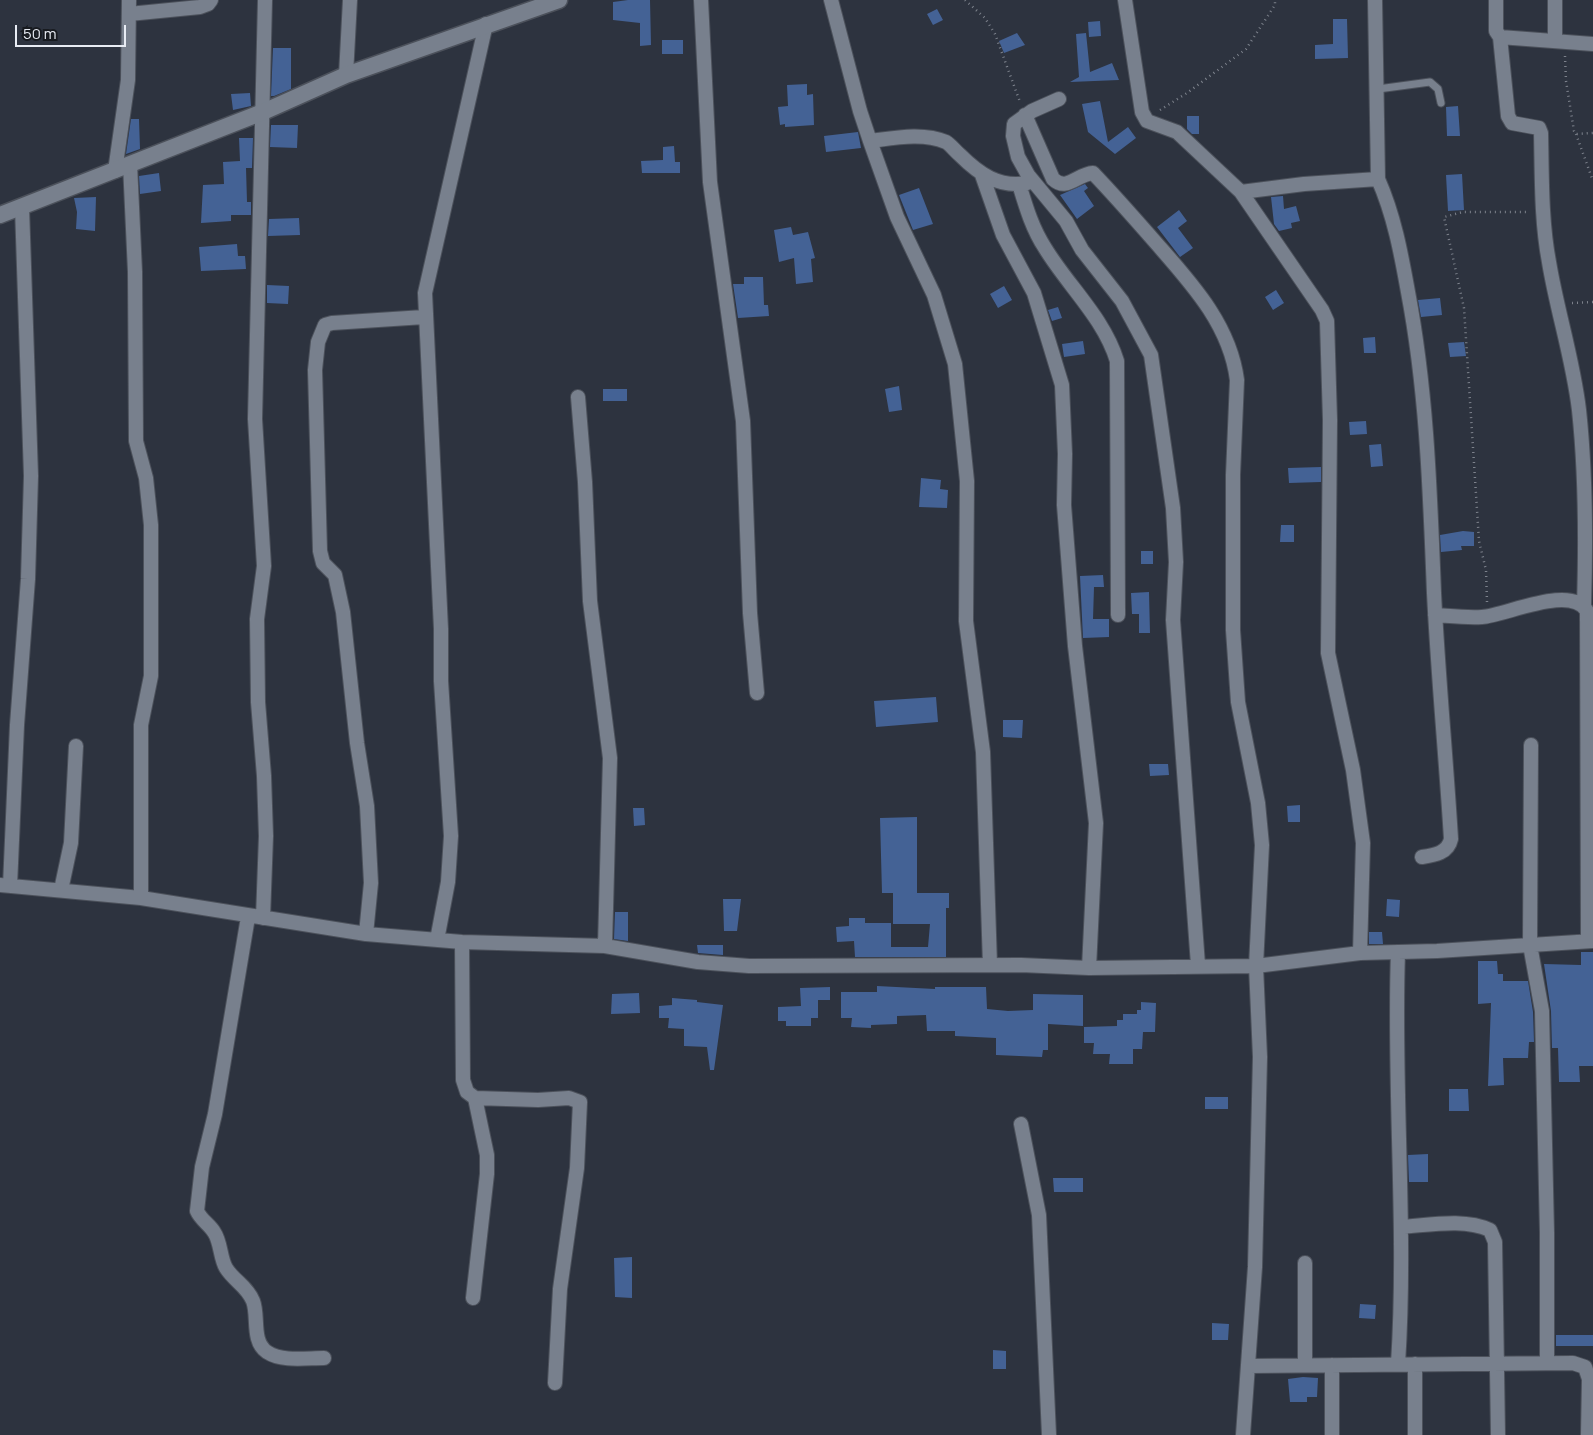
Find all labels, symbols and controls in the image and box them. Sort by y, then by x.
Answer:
scale bar [18,15,129,47]
text: 50 m [23,23,57,44]

